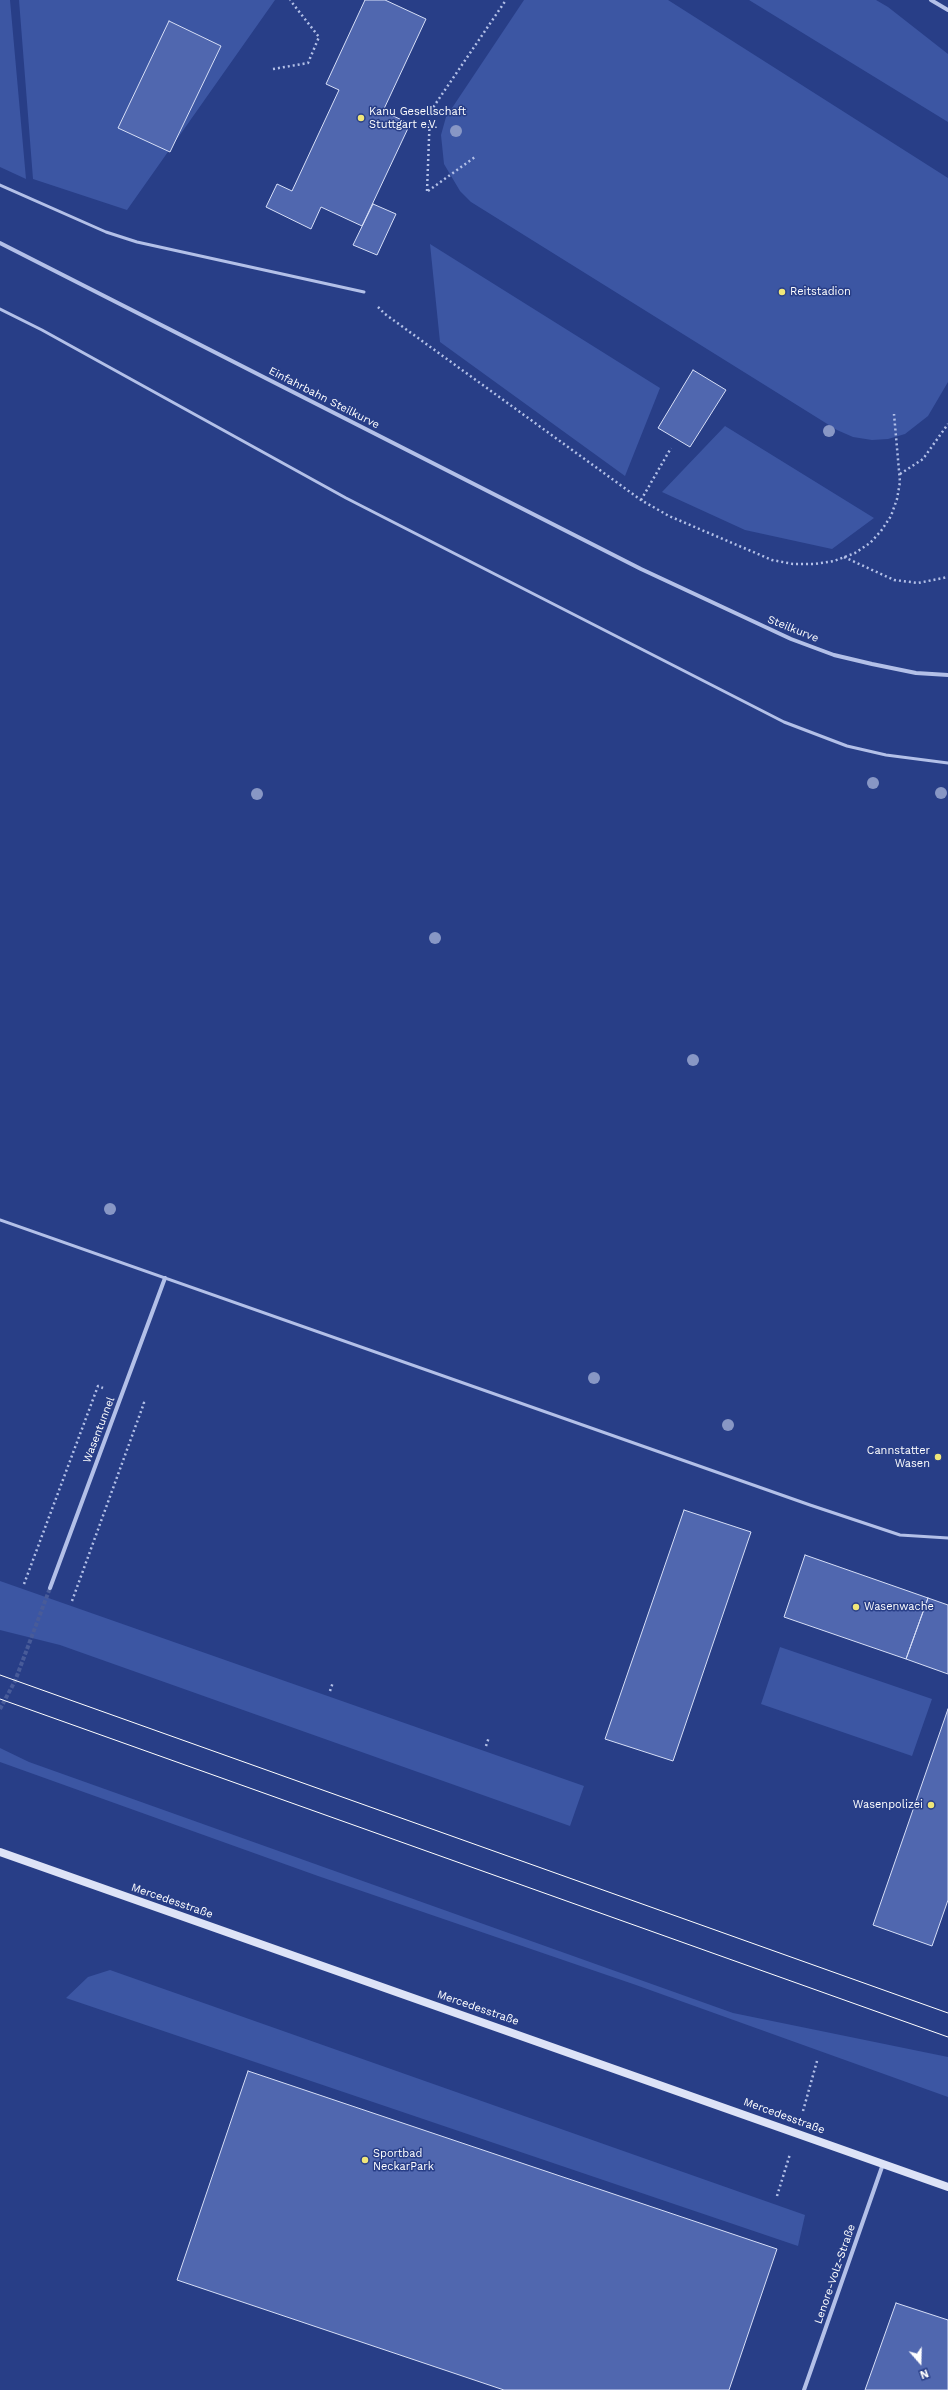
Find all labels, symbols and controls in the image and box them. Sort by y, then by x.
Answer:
place label: Kanu Gesellschaft Stuttgart e.V. [369,105,466,131]
marker: Kanu Gesellschaft Stuttgart e.V. [356,113,366,123]
place label: Reitstadion [790,285,851,299]
marker: Reitstadion [777,287,787,297]
street label: Einfahrbahn Steilkurve [266,364,382,432]
street label: Steilkurve [766,613,820,645]
street label: Wasentunnel [80,1395,118,1465]
place label: Cannstatter Wasen [867,1444,930,1470]
marker: Cannstatter Wasen [933,1452,943,1462]
place label: Wasenwache [864,1600,934,1614]
marker: Wasenwache [851,1602,861,1612]
place label: Wasenpolizei [853,1798,923,1812]
marker: Wasenpolizei [926,1800,936,1810]
street label: Mercedesstraße [129,1881,215,1921]
street label: Mercedesstraße [435,1988,521,2028]
street label: Mercedesstraße [742,2095,826,2137]
place label: Sportbad NeckarPark [373,2147,434,2173]
marker: Sportbad NeckarPark [360,2155,370,2165]
street label: Lenore-Volz-Straße [812,2222,858,2326]
north arrow [900,2342,940,2382]
text: N [918,2366,930,2381]

